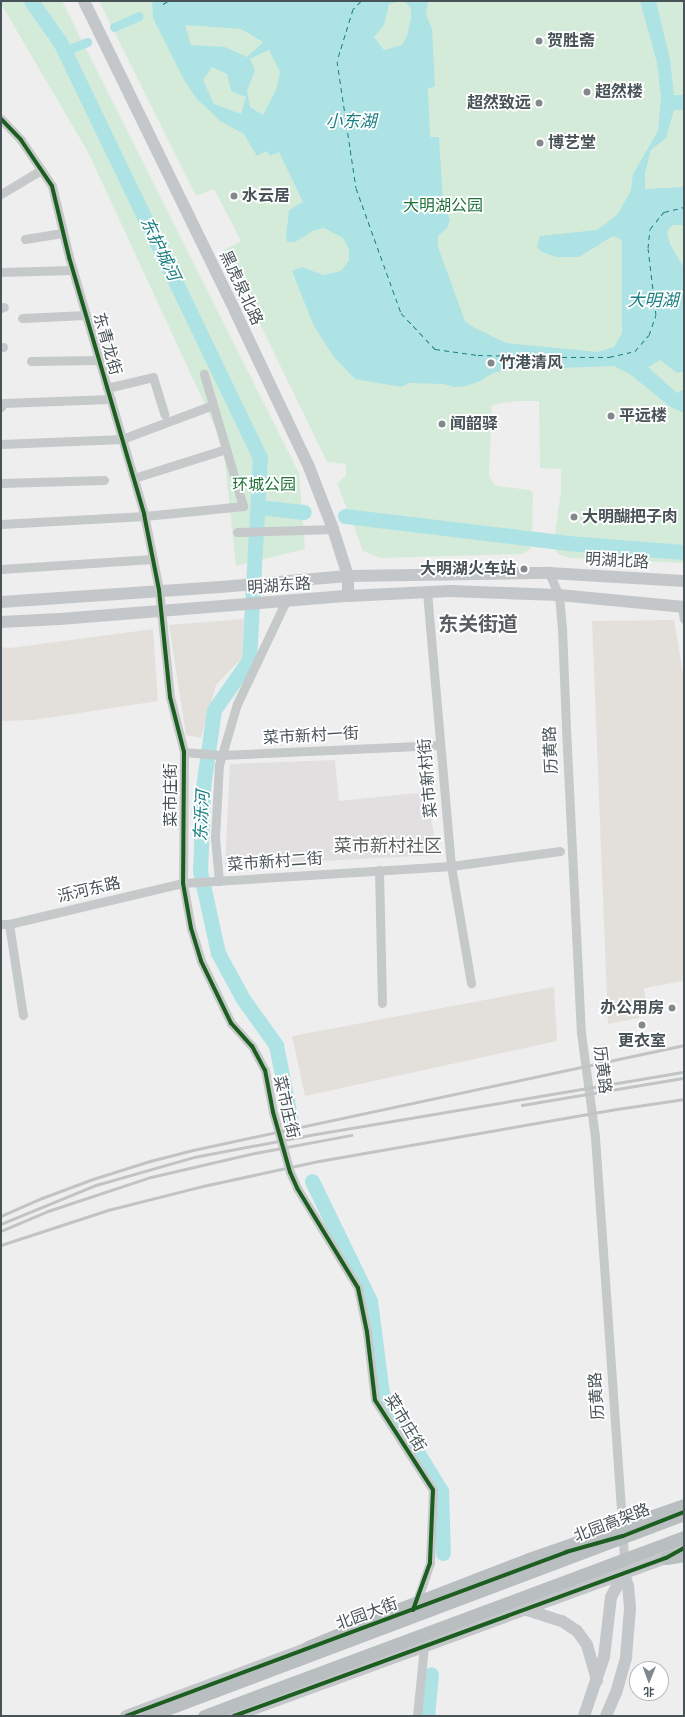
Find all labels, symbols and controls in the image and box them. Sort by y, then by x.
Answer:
place label: 贺胜斋 [547,31,595,51]
marker: 贺胜斋 [534,36,544,46]
place label: 超然楼 [595,82,643,102]
marker: 超然楼 [582,87,592,97]
place label: 超然致远 [467,93,531,113]
marker: 超然致远 [534,98,544,108]
water label: 小东湖 [326,112,376,132]
place label: 博艺堂 [548,133,596,153]
marker: 博艺堂 [535,138,545,148]
place label: 水云居 [242,186,290,206]
marker: 水云居 [229,191,239,201]
park label: 大明湖公园 [403,196,483,216]
water label: 东护城河 [136,214,184,284]
street label: 黑虎泉北路 [215,248,267,328]
water label: 大明湖 [628,291,678,311]
street label: 东青龙街 [89,311,125,377]
place label: 竹港清风 [499,353,563,373]
marker: 竹港清风 [486,358,496,368]
place label: 平远楼 [619,406,667,426]
marker: 平远楼 [606,411,616,421]
place label: 闻韶驿 [450,414,498,434]
marker: 闻韶驿 [437,419,447,429]
park label: 环城公园 [232,475,296,495]
place label: 大明醐把子肉 [582,507,678,527]
marker: 大明醐把子肉 [569,512,579,522]
street label: 明湖北路 [585,550,649,572]
place label: 大明湖火车站 [420,559,516,579]
marker: 大明湖火车站 [519,564,529,574]
street label: 明湖东路 [246,574,312,598]
district label: 东关街道 [438,612,518,636]
street label: 菜市新村一街 [263,724,359,748]
street label: 历黄路 [540,726,562,774]
street label: 菜市新村街 [415,737,441,819]
street label: 菜市庄街 [161,763,181,827]
water label: 东泺河 [190,790,214,842]
district label: 菜市新村社区 [334,835,442,857]
street label: 菜市新村二街 [226,849,324,875]
street label: 泺河东路 [56,873,122,907]
place label: 办公用房 [600,998,664,1018]
marker: 办公用房 [667,1003,677,1013]
marker: 更衣室 [637,1020,647,1030]
place label: 更衣室 [618,1031,666,1051]
street label: 历黄路 [590,1045,614,1095]
street label: 菜市庄街 [269,1074,303,1140]
street label: 历黄路 [586,1371,608,1421]
street label: 菜市庄街 [380,1391,430,1455]
street label: 北园高架路 [571,1500,653,1546]
street label: 北园大街 [334,1594,400,1634]
north arrow [629,1661,669,1701]
text: 北 [643,1684,654,1700]

